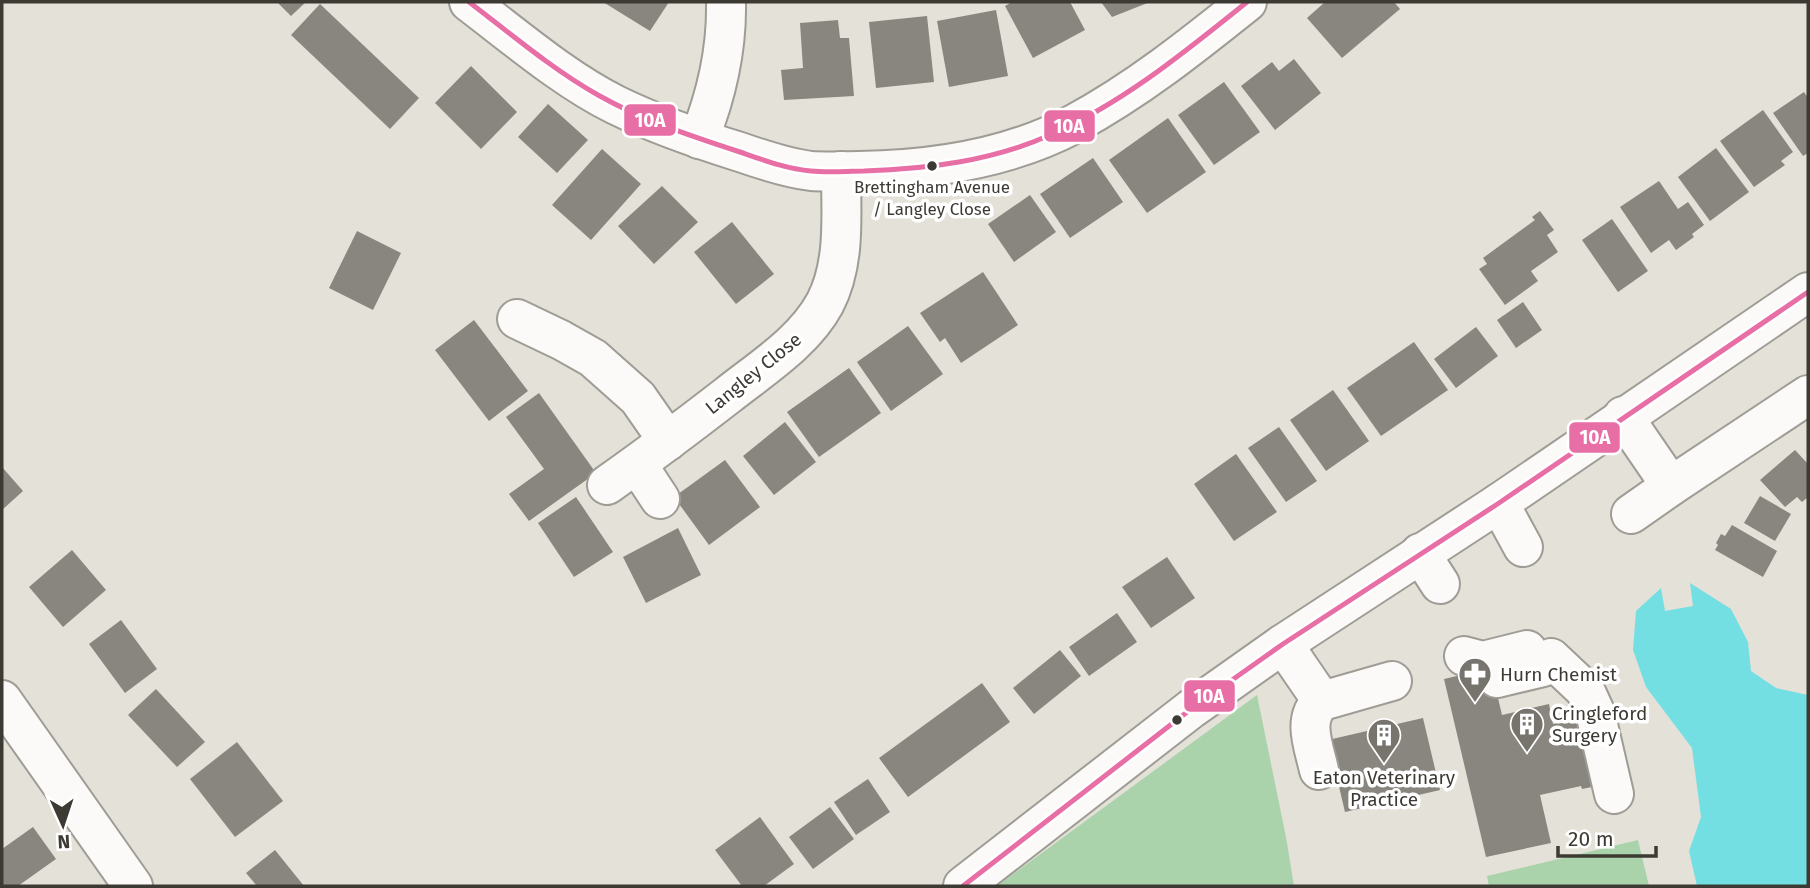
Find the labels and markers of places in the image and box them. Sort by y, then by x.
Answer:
marker: Brettingham Avenue / Langley Close [925,159,939,173]
place label: Brettingham Avenue / Langley Close [854,177,1010,220]
pharmacy icon: Hurn Chemist [1456,655,1494,704]
place label: Hurn Chemist [1500,663,1617,686]
place label: Cringleford Surgery [1552,702,1647,747]
building icon: Cringleford Surgery [1508,705,1546,754]
unlabelled marker [1170,713,1184,727]
building icon: Eaton Veterinary Practice [1365,716,1403,765]
place label: Eaton Veterinary Practice [1313,766,1456,811]

